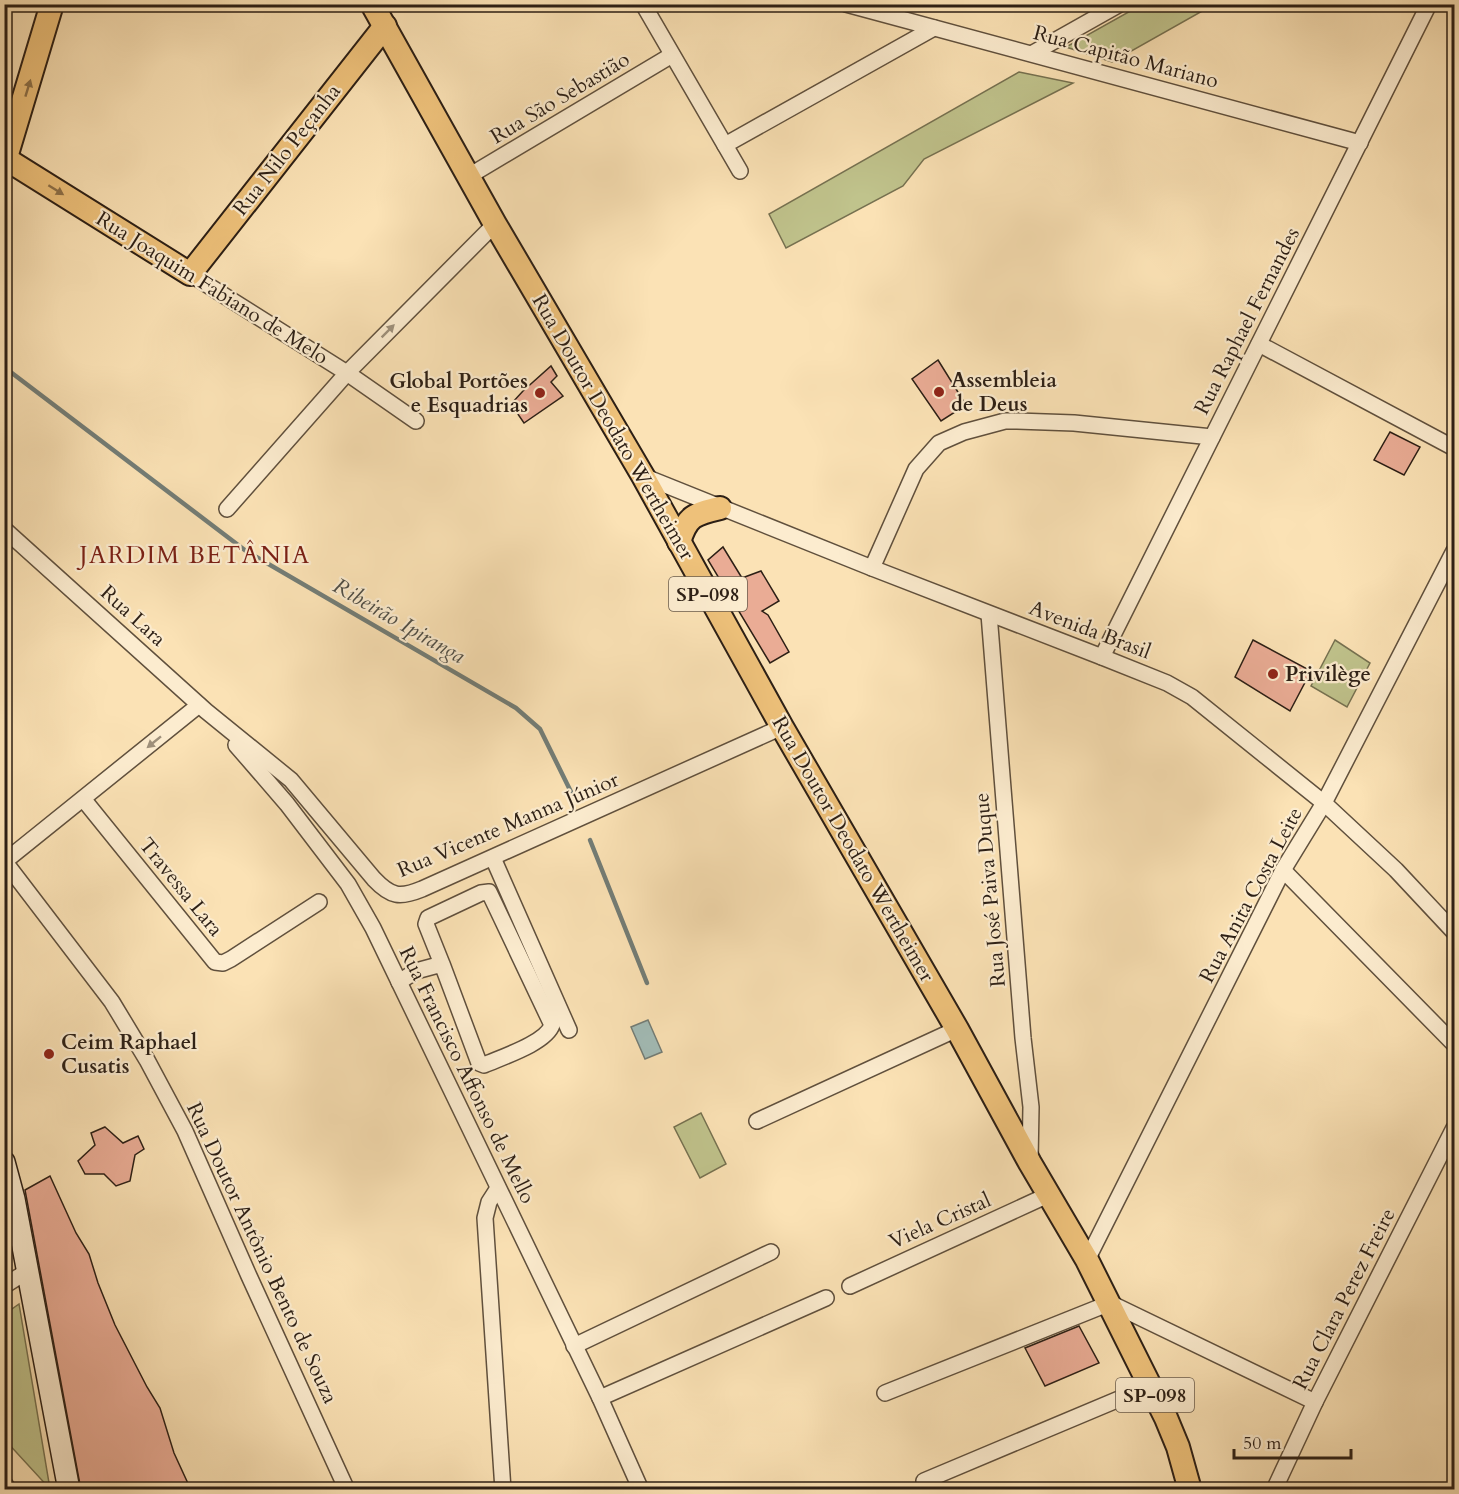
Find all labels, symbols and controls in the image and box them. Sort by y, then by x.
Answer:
street label: Rua Capitão Mariano [1030,18,1222,96]
street label: Rua São Sebastião [485,45,635,151]
street label: Rua Nilo Peçanha [226,78,348,222]
one-way arrow [24,79,33,97]
one-way arrow [48,184,64,195]
street label: Rua Joaquim Fabiano de Melo [90,204,334,372]
street label: Rua Raphael Fernandes [1187,222,1307,420]
street label: Rua Doutor Deodato Wertheimer [525,289,701,566]
one-way arrow [381,325,395,339]
place label: Assembleia de Deus [951,366,1058,419]
place label: Global Portões e Esquadrias [389,367,528,420]
marker: Assembleia de Deus [932,385,946,399]
marker: Global Portões e Esquadrias [533,386,547,400]
district label: JARDIM BETÂNIA [76,539,311,572]
water label: Ribeirão Ipiranga [328,571,471,671]
road number: SP-098 [669,577,747,611]
street label: Rua Lara [94,579,172,653]
street label: Avenida Brasil [1025,594,1155,666]
place label: Privilège [1285,660,1371,689]
marker: Privilège [1266,667,1280,681]
street label: Rua Doutor Deodato Wertheimer [765,711,941,988]
one-way arrow [146,735,162,748]
street label: Rua Vicente Manna Júnior [393,765,623,885]
street label: Rua José Paiva Duque [967,792,1013,988]
street label: Rua Anita Costa Leite [1192,802,1310,988]
street label: Travessa Lara [132,831,230,943]
street label: Rua Francisco Affonso de Mello [392,941,542,1209]
place label: Ceim Raphael Cusatis [61,1028,197,1081]
marker: Ceim Raphael Cusatis [42,1047,56,1061]
street label: Rua Doutor Antônio Bento de Souza [179,1098,345,1408]
street label: Viela Cristal [884,1186,996,1256]
street label: Rua Clara Perez Freire [1286,1203,1402,1395]
road number: SP-098 [1116,1378,1194,1412]
scale bar [1234,1422,1351,1460]
text: 50 m [1243,1431,1282,1456]

